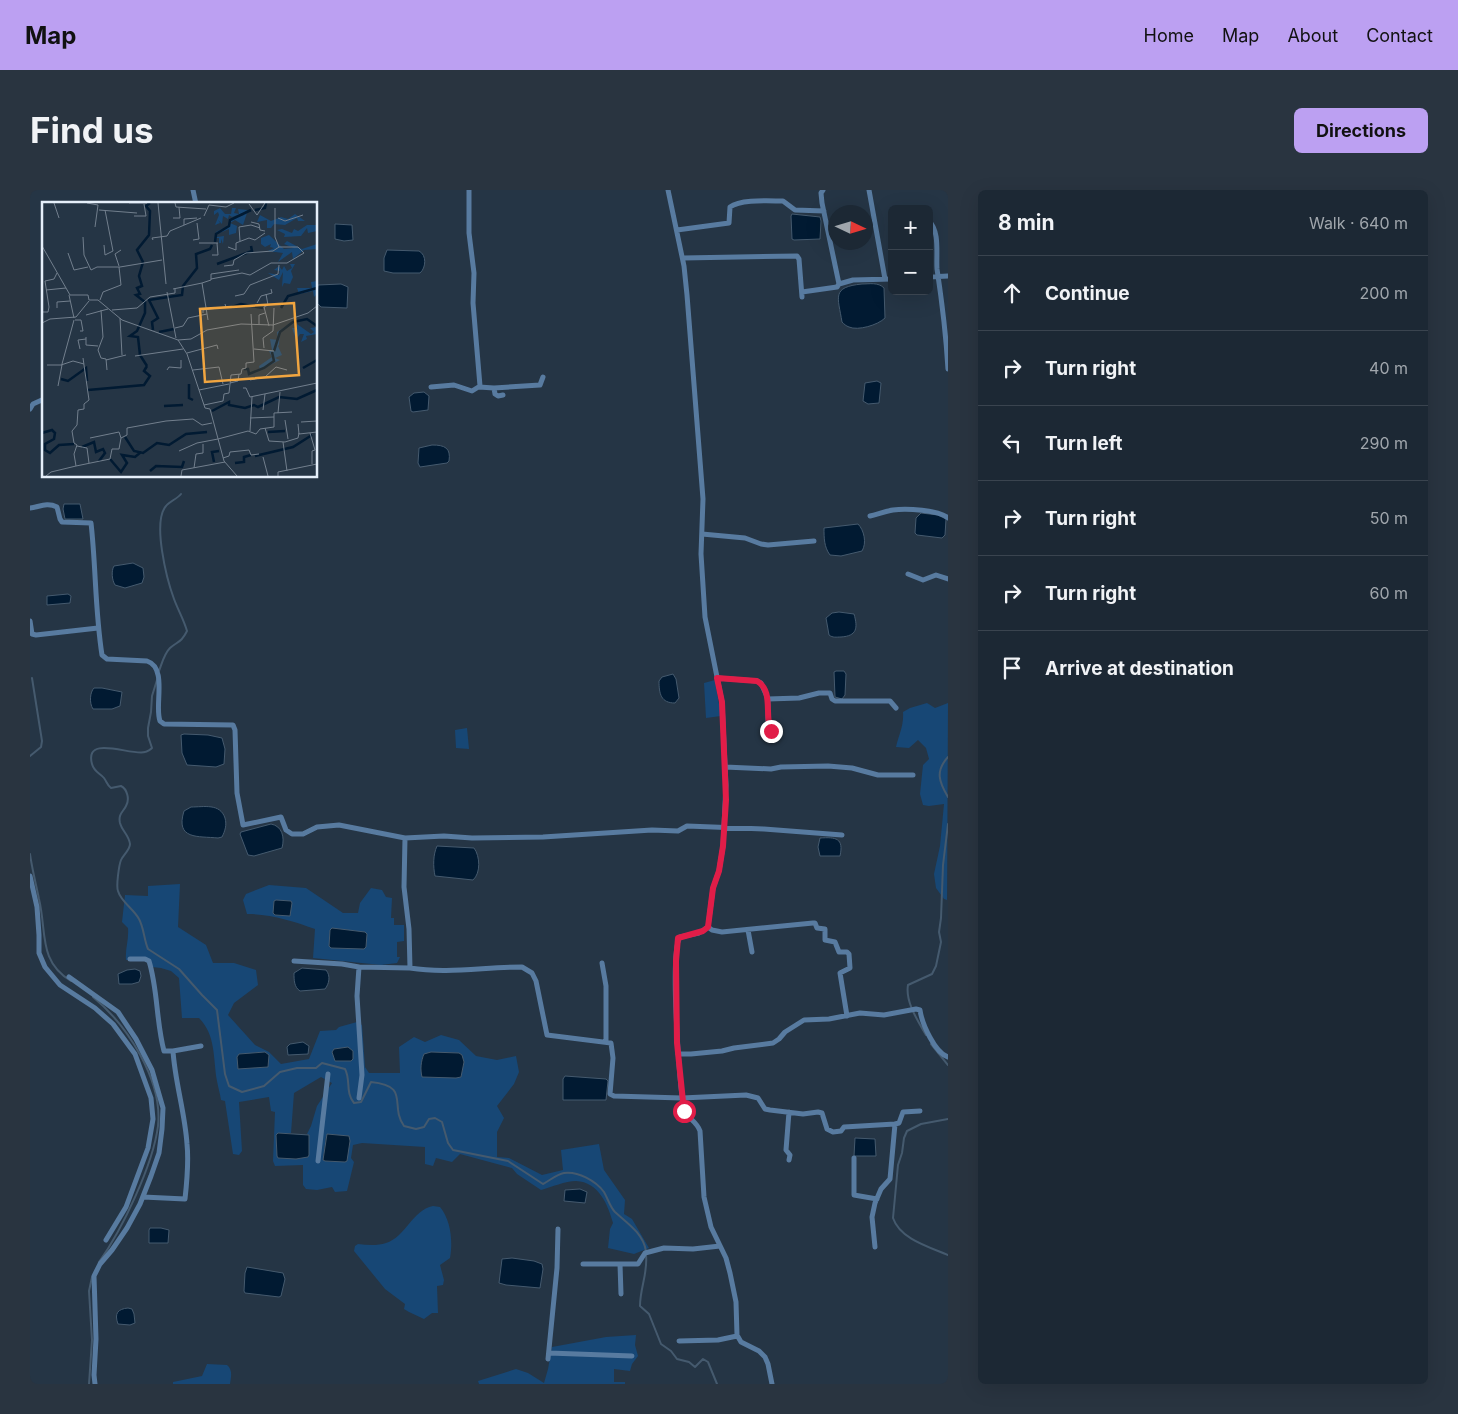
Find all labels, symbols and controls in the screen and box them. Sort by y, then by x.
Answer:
text: Map [25,21,76,50]
text: Home [1144,25,1194,46]
text: Map [1222,25,1259,46]
text: About [1287,25,1338,46]
text: Contact [1366,25,1433,46]
button: Directions [1294,108,1428,153]
text: Find us [30,109,154,151]
inset map [42,202,318,478]
north arrow [828,205,873,250]
map controls [888,205,933,295]
button: + [888,205,933,250]
text: 8 min [998,210,1055,235]
text: Walk · 640 m [1309,213,1408,233]
button: − [888,250,933,295]
icon: ahead [998,279,1026,307]
text: Continue [1045,282,1130,305]
text: 200 m [1360,283,1408,303]
icon: right [998,354,1026,382]
text: Turn right [1045,357,1136,380]
text: 40 m [1369,358,1408,378]
icon: left [998,429,1026,457]
text: Turn left [1045,432,1123,455]
text: 290 m [1360,433,1408,453]
icon: right [998,504,1026,532]
text: Turn right [1045,507,1136,530]
text: 50 m [1370,508,1408,528]
icon: right [998,579,1026,607]
text: Turn right [1045,582,1136,605]
text: 60 m [1369,583,1408,603]
icon: arrive [998,654,1026,682]
text: Arrive at destination [1045,657,1234,680]
route end [760,720,783,743]
route start [673,1100,696,1123]

